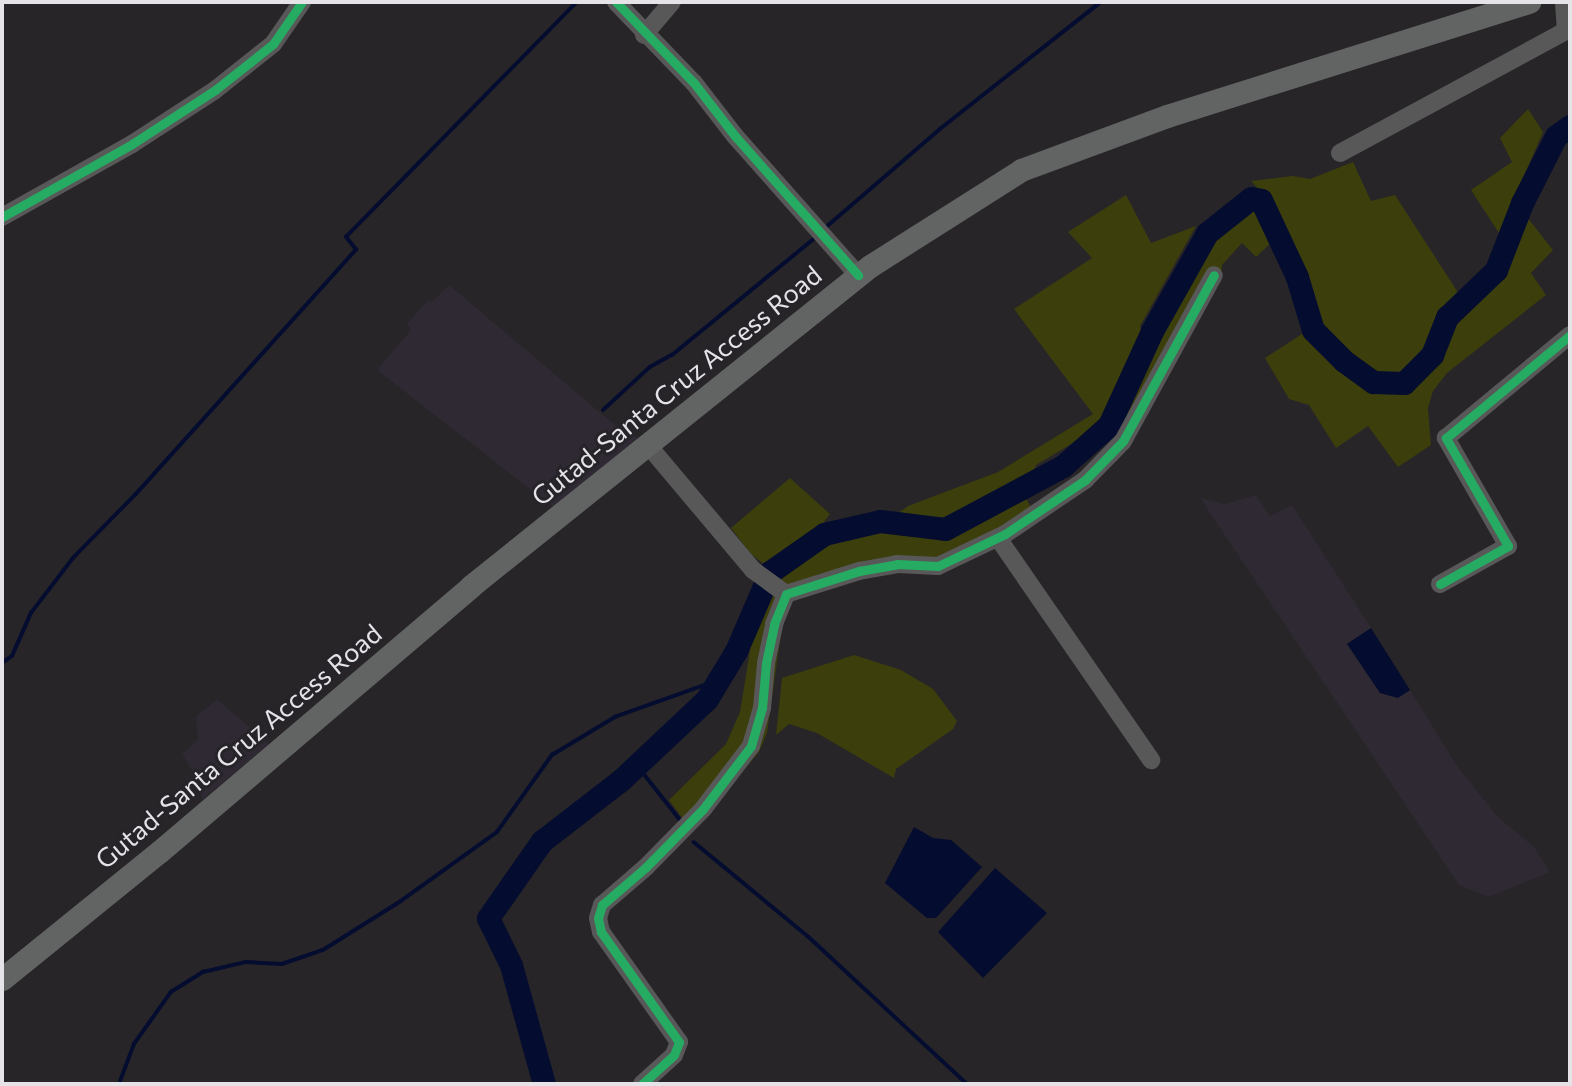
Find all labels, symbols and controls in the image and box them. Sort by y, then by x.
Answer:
street label: Gutad-Santa Cruz Access Road [525,258,827,512]
street label: Gutad-Santa Cruz Access Road [89,617,387,875]

